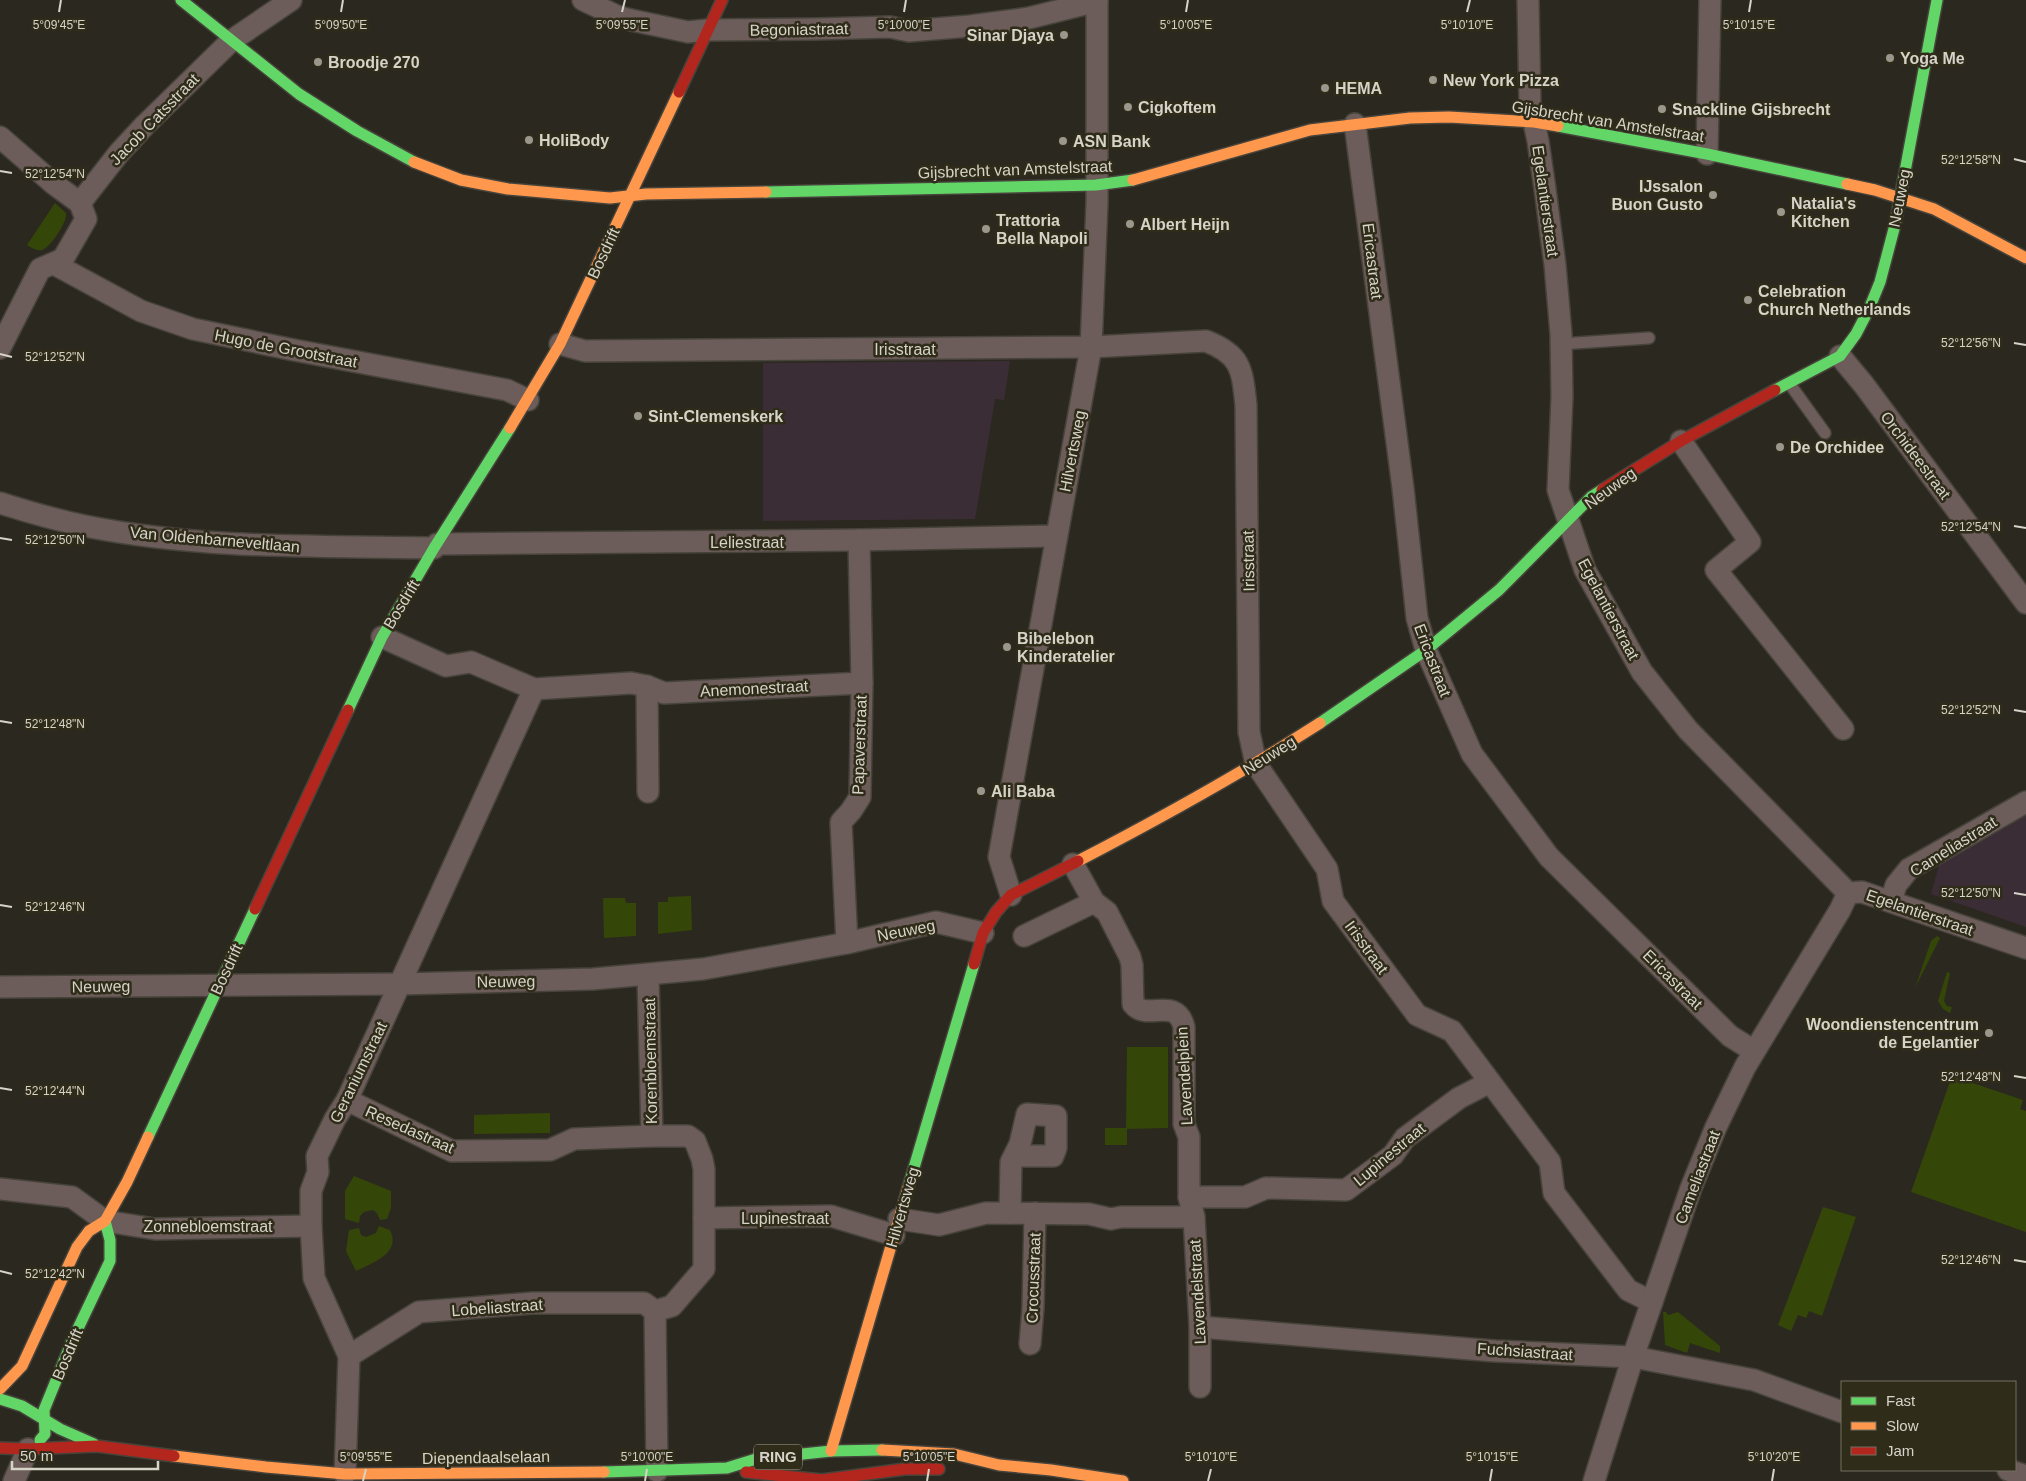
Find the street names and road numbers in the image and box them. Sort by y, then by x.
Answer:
street label: Begoniastraat [750,20,849,39]
street label: Jacob Catsstraat [107,70,203,168]
street label: Gijsbrecht van Amstelstraat [1510,98,1706,145]
street label: Egelantierstraat [1529,144,1562,258]
street label: Gijsbrecht van Amstelstraat [917,158,1113,181]
street label: Neuweg [1886,168,1913,229]
street label: Ericastraat [1359,222,1386,301]
street label: Bosdrift [584,225,623,281]
street label: Hugo de Grootstraat [213,326,359,371]
street label: Irisstraat [874,341,936,358]
street label: Orchideestraat [1877,408,1954,503]
street label: Hilvertsweg [1056,409,1089,493]
street label: Neuweg [1582,464,1639,513]
street label: Van Oldenbarneveltlaan [129,524,301,555]
street label: Irisstraat [1239,530,1258,592]
street label: Leliestraat [710,534,784,551]
street label: Egelantierstraat [1575,556,1643,663]
street label: Bosdrift [380,576,423,632]
street label: Ericastraat [1411,621,1454,699]
street label: Anemonestraat [699,677,809,700]
street label: Papaverstraat [849,694,870,795]
street label: Neuweg [1240,733,1299,778]
street label: Cameliastraat [1907,813,2000,880]
street label: Egelantierstraat [1864,886,1976,939]
street label: Neuweg [876,917,937,944]
street label: Irisstraat [1342,917,1392,978]
street label: Bosdrift [207,941,246,997]
street label: Ericastraat [1640,946,1706,1013]
street label: Neuweg [477,972,536,991]
street label: Neuweg [72,977,131,996]
street label: Korenbloemstraat [641,997,660,1124]
street label: Geraniumstraat [327,1018,391,1125]
street label: Lavendelplein [1173,1026,1196,1126]
street label: Resedastraat [363,1102,457,1157]
street label: Lupinestraat [1350,1119,1429,1189]
street label: Cameliastraat [1672,1128,1723,1226]
street label: Hilvertsweg [883,1165,922,1249]
street label: Lupinestraat [741,1210,830,1227]
street label: Zonnebloemstraat [144,1218,273,1235]
street label: Crocusstraat [1023,1232,1044,1324]
street label: Lavendelstraat [1186,1239,1209,1345]
street label: Lobeliastraat [451,1296,544,1319]
street label: Bosdrift [49,1325,86,1382]
street label: Fuchsiastraat [1476,1340,1574,1363]
road number: RING [754,1444,802,1470]
street label: Diependaalselaan [422,1448,550,1467]

